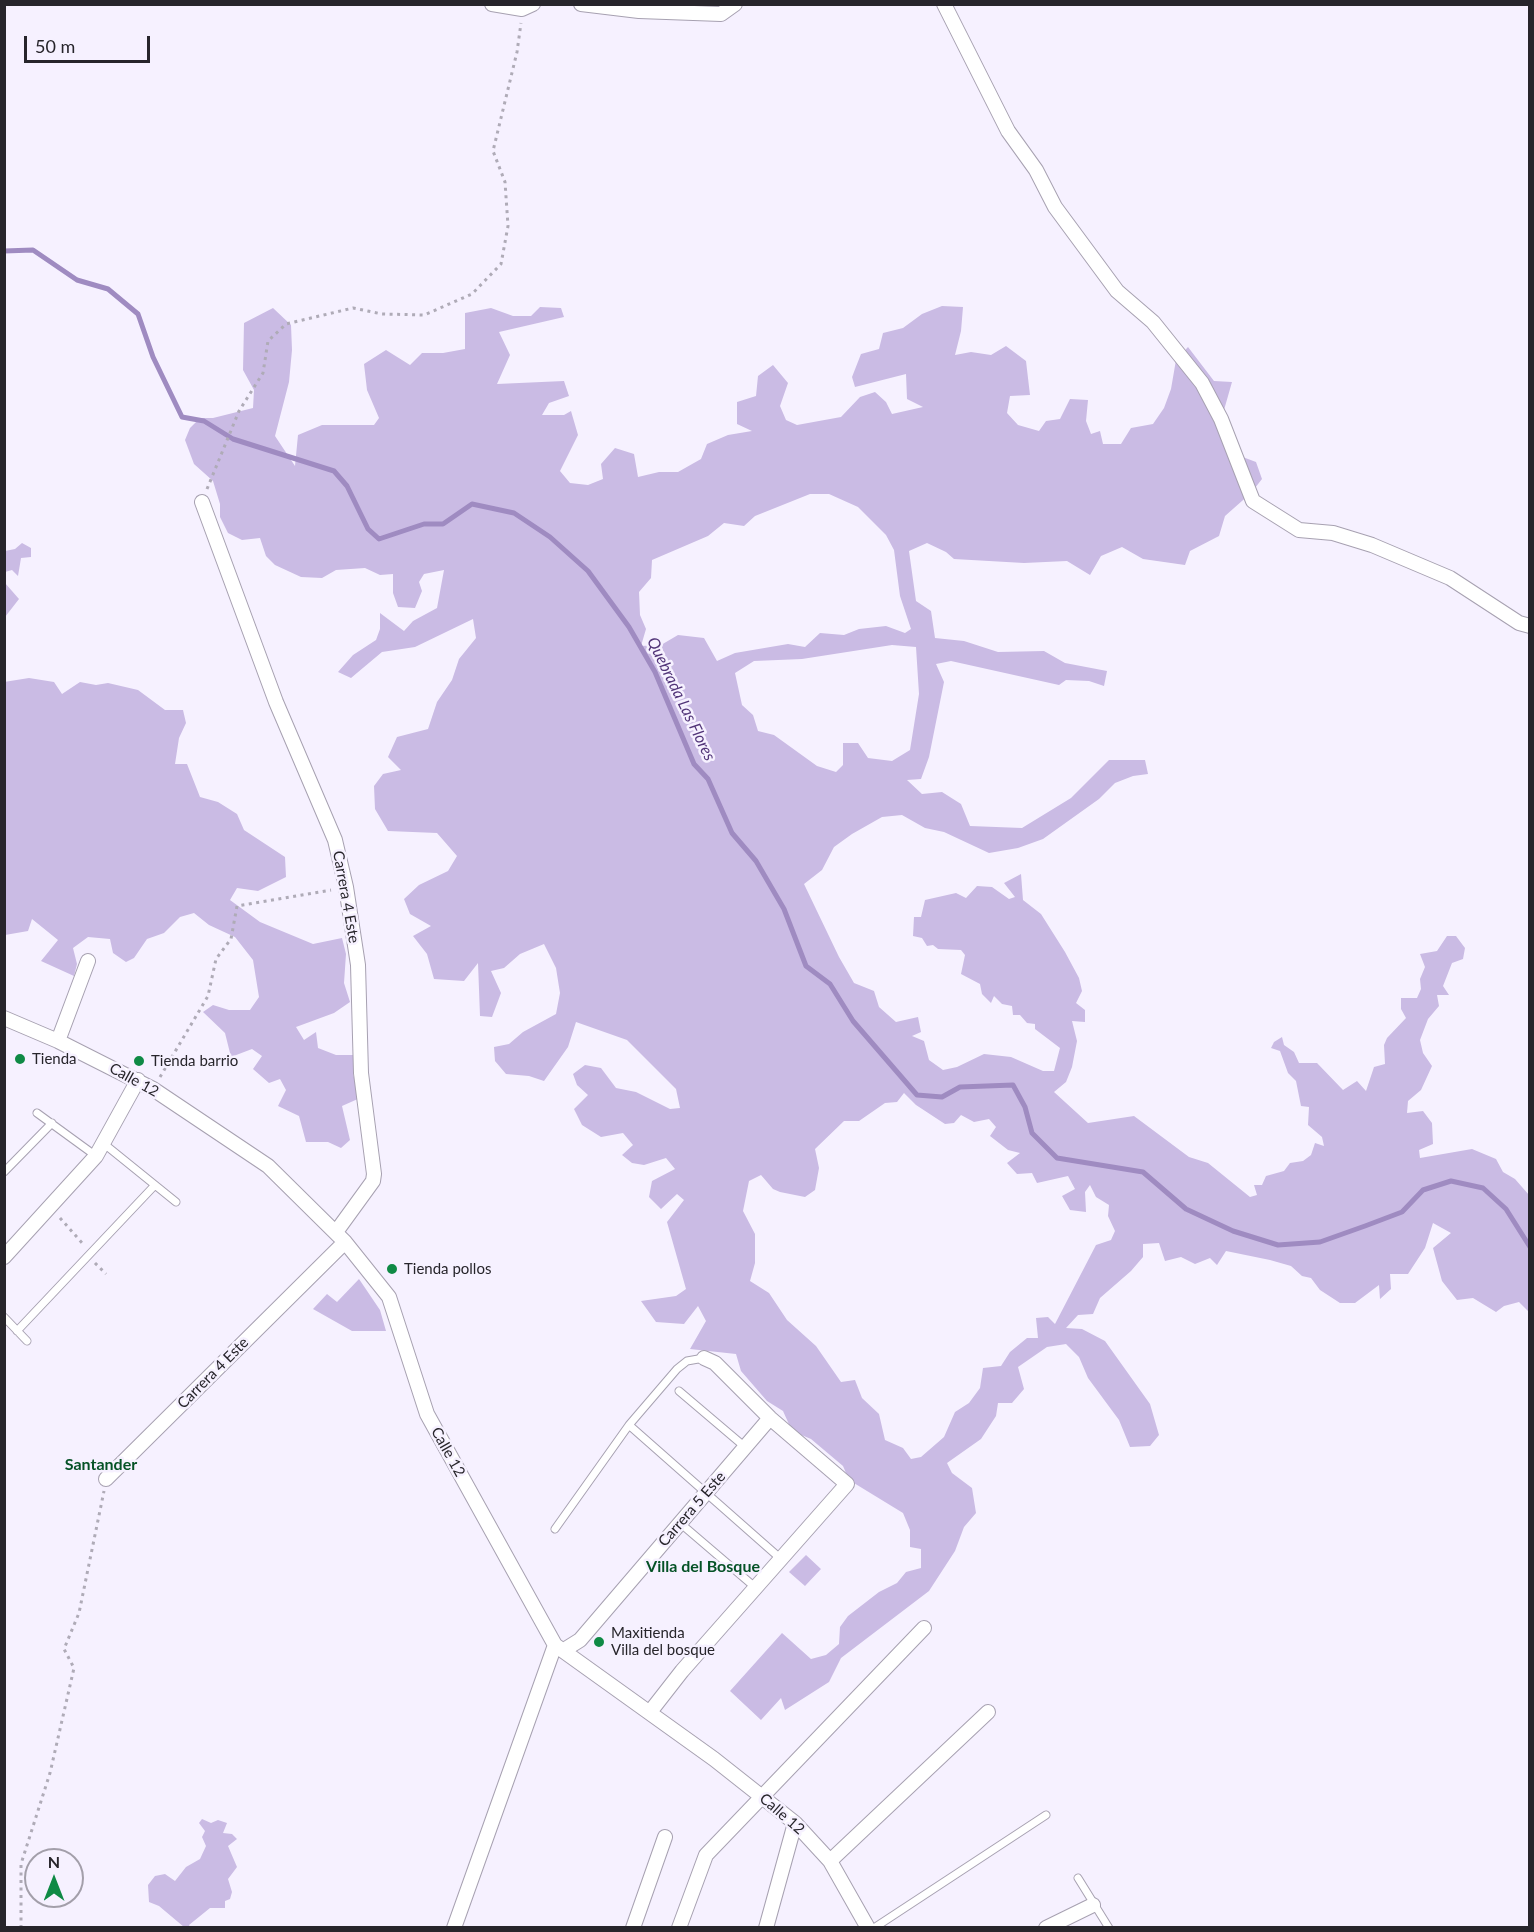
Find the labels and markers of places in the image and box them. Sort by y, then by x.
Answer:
place label: Tienda [32,1050,77,1068]
marker: Tienda [13,1052,27,1066]
place label: Tienda barrio [151,1052,238,1070]
marker: Tienda barrio [132,1054,146,1068]
place label: Tienda pollos [404,1260,491,1278]
marker: Tienda pollos [385,1262,399,1276]
place label: Maxitienda Villa del bosque [611,1624,715,1659]
marker: Maxitienda Villa del bosque [592,1635,606,1649]

